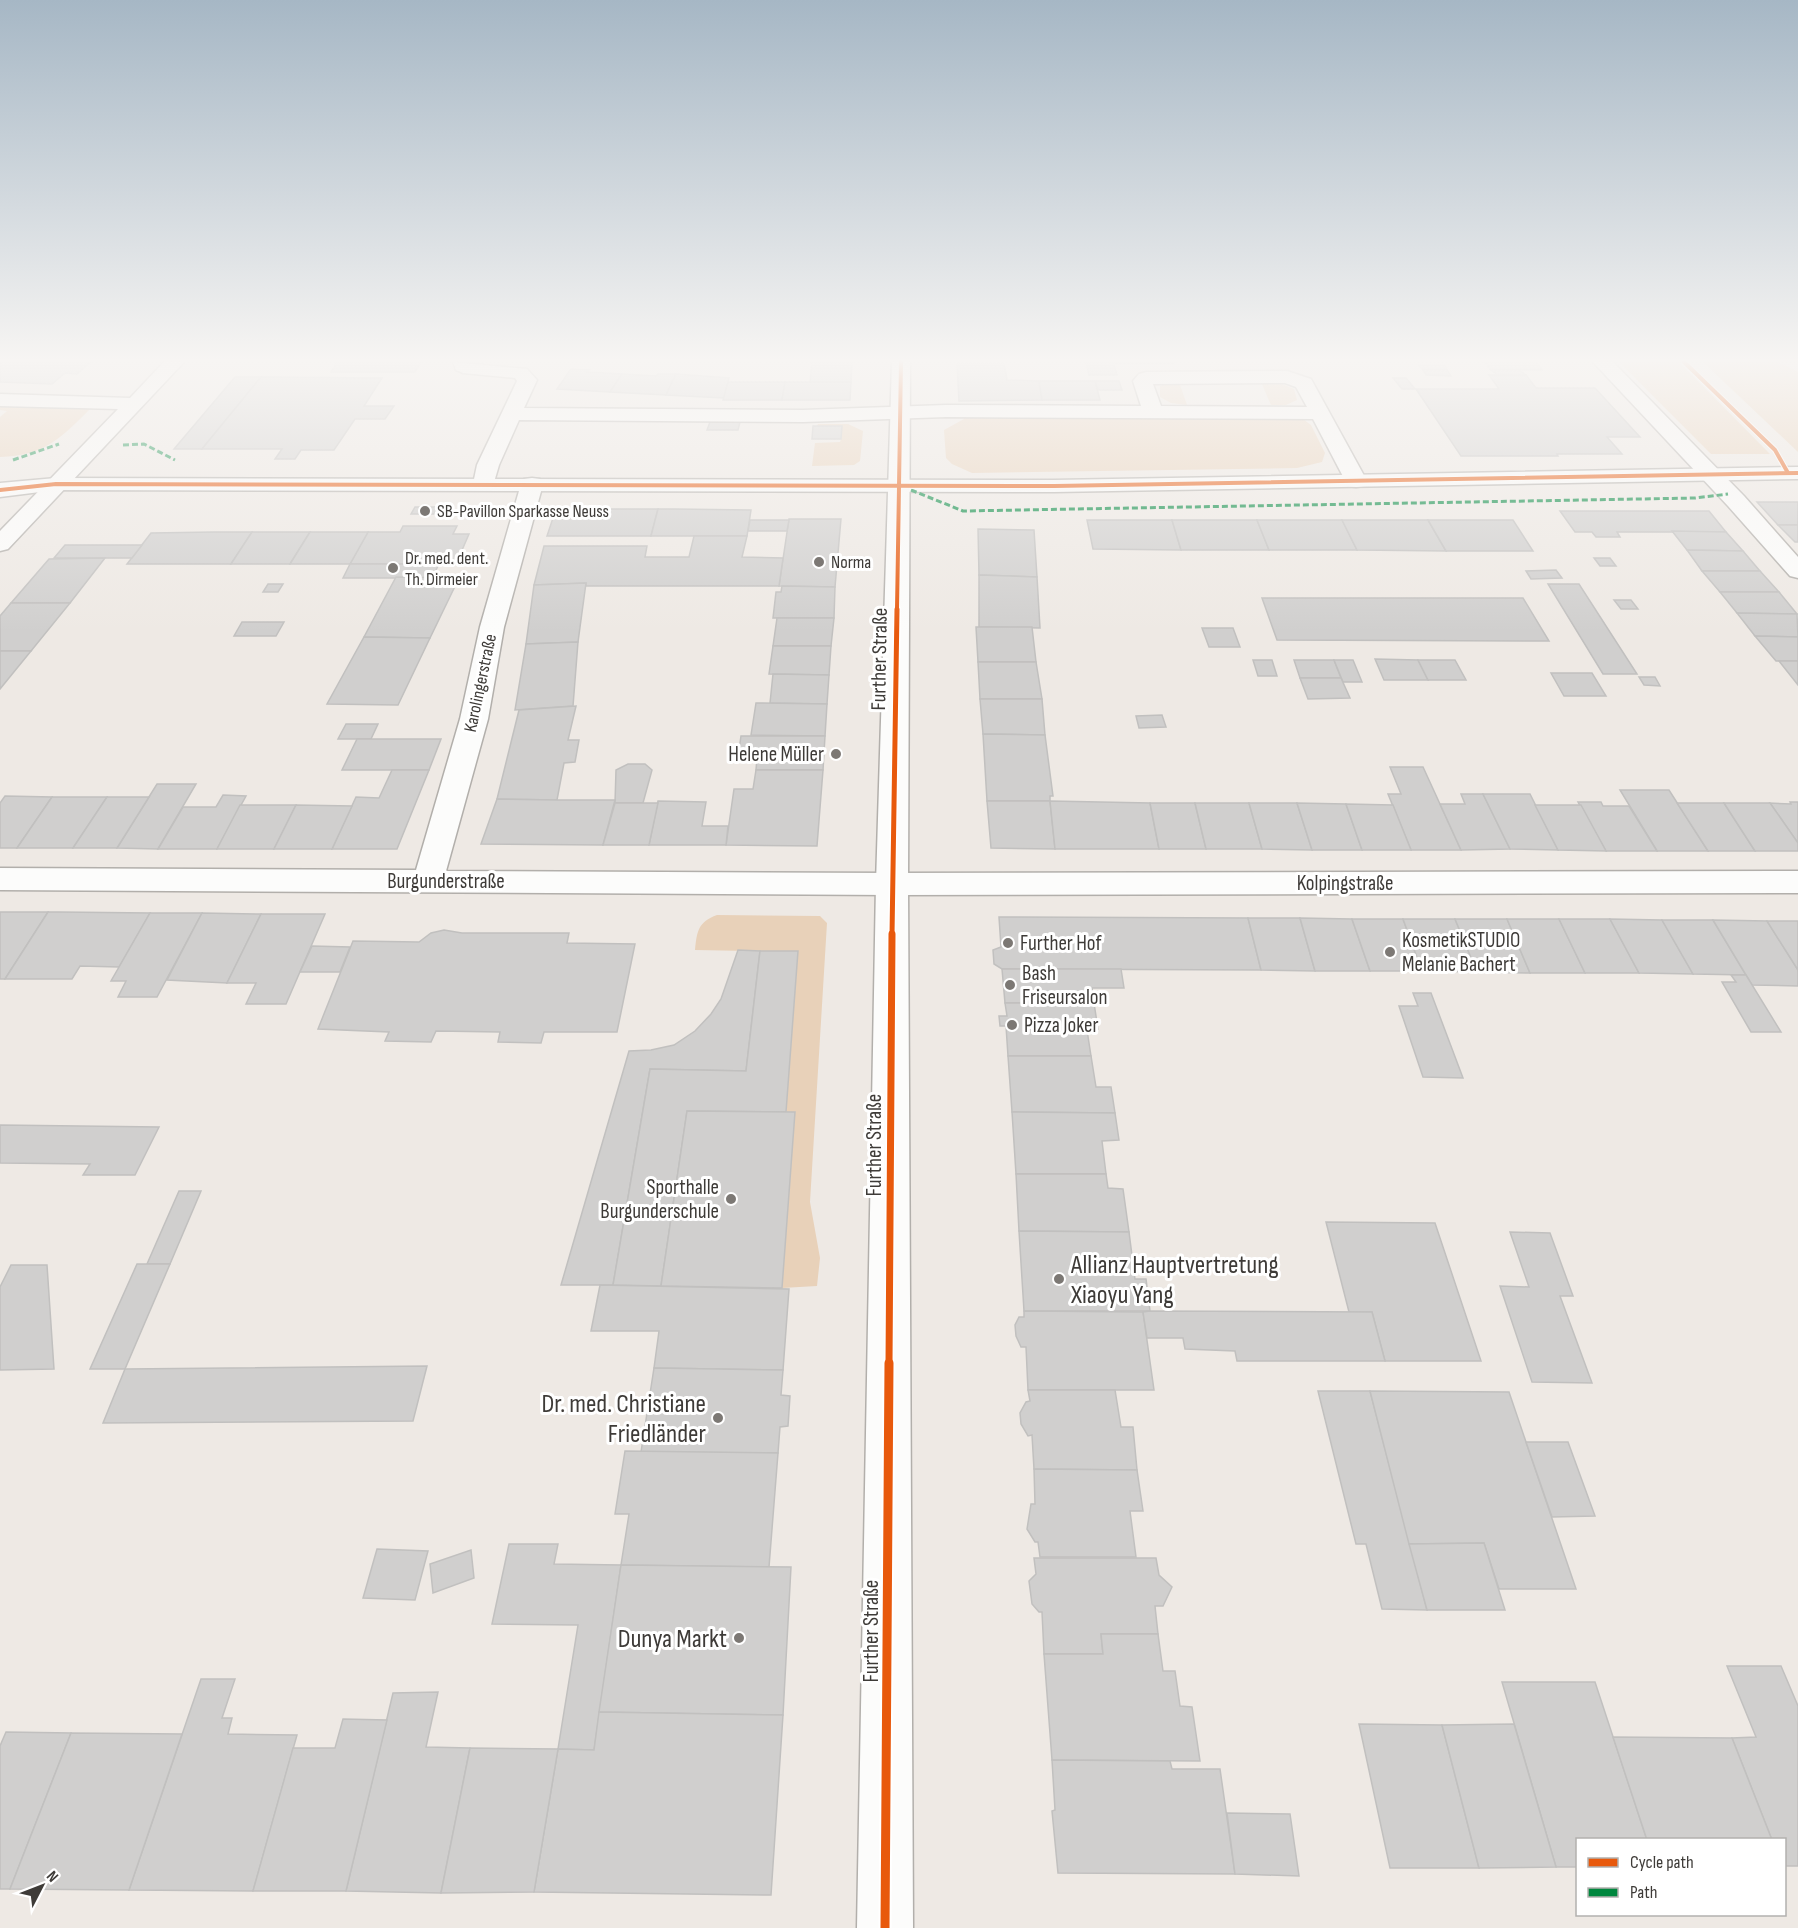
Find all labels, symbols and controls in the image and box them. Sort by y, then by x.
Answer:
place label: SB-Pavillon Sparkasse Neuss [437,501,609,522]
marker: SB-Pavillon Sparkasse Neuss [418,504,432,518]
place label: Dr. med. dent. Th. Dirmeier [405,548,489,590]
place label: Norma [831,552,871,573]
marker: Norma [812,555,826,569]
marker: Dr. med. dent. Th. Dirmeier [386,561,400,575]
street label: Further Straße [866,607,893,711]
street label: Karolingerstraße [460,632,501,734]
place label: Helene Müller [728,742,824,767]
marker: Helene Müller [829,747,843,761]
street label: Burgunderstraße [387,869,505,894]
street label: Kolpingstraße [1297,871,1393,896]
place label: KosmetikSTUDIO Melanie Bachert [1402,928,1520,977]
place label: Further Hof [1020,931,1103,956]
marker: Further Hof [1001,936,1015,950]
marker: KosmetikSTUDIO Melanie Bachert [1383,945,1397,959]
place label: Bash Friseursalon [1022,961,1108,1010]
marker: Bash Friseursalon [1003,978,1017,992]
place label: Pizza Joker [1024,1013,1098,1038]
marker: Pizza Joker [1005,1018,1019,1032]
street label: Further Straße [862,1094,887,1196]
place label: Sporthalle Burgunderschule [600,1175,719,1224]
marker: Sporthalle Burgunderschule [724,1192,738,1206]
place label: Allianz Hauptvertretung Xiaoyu Yang [1070,1250,1279,1311]
marker: Allianz Hauptvertretung Xiaoyu Yang [1052,1272,1066,1286]
place label: Dr. med. Christiane Friedländer [541,1389,707,1450]
marker: Dr. med. Christiane Friedländer [711,1411,725,1425]
street label: Further Straße [859,1580,884,1682]
place label: Dunya Markt [618,1624,727,1655]
marker: Dunya Markt [732,1631,746,1645]
legend [1576,1838,1786,1916]
text: Cycle path [1630,1852,1694,1873]
north arrow [12,1856,72,1916]
text: N [42,1867,62,1886]
text: Path [1630,1882,1658,1903]

